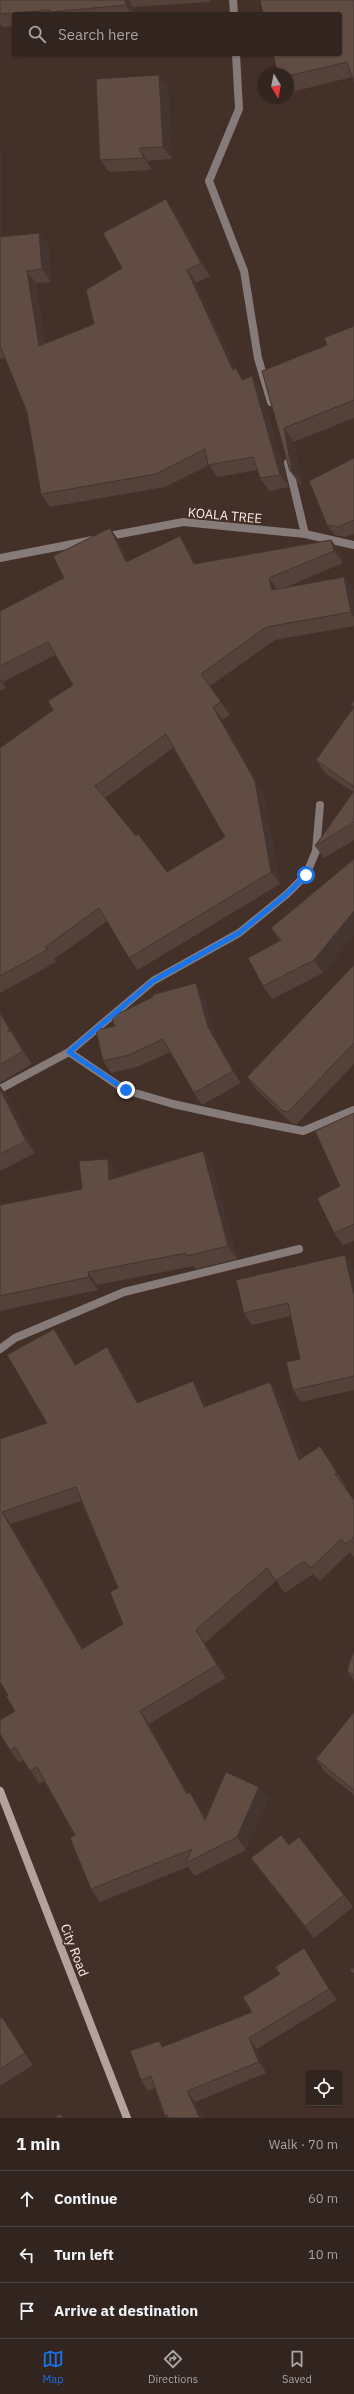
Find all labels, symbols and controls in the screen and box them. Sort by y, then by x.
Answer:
search box [12,12,342,56]
icon: search [26,23,48,45]
text: Search here [58,25,138,44]
north arrow [258,68,294,104]
street label: KOALA TREE [187,504,263,527]
route start [297,866,315,884]
route end [117,1081,135,1099]
street label: City Road [57,1921,92,1979]
map controls [306,2070,342,2106]
button: locate [306,2070,342,2106]
text: 1 min [16,2133,60,2155]
text: Walk · 70 m [269,2136,338,2153]
icon: ahead [16,2188,38,2210]
text: Continue [54,2189,118,2208]
text: 60 m [308,2190,338,2207]
icon: left [16,2244,38,2266]
text: Turn left [54,2245,114,2264]
text: 10 m [308,2246,338,2263]
icon: arrive [16,2300,38,2322]
text: Arrive at destination [54,2301,198,2320]
tab: Map [42,2348,64,2386]
tab: Directions [148,2348,198,2386]
tab: Saved [282,2348,312,2386]

